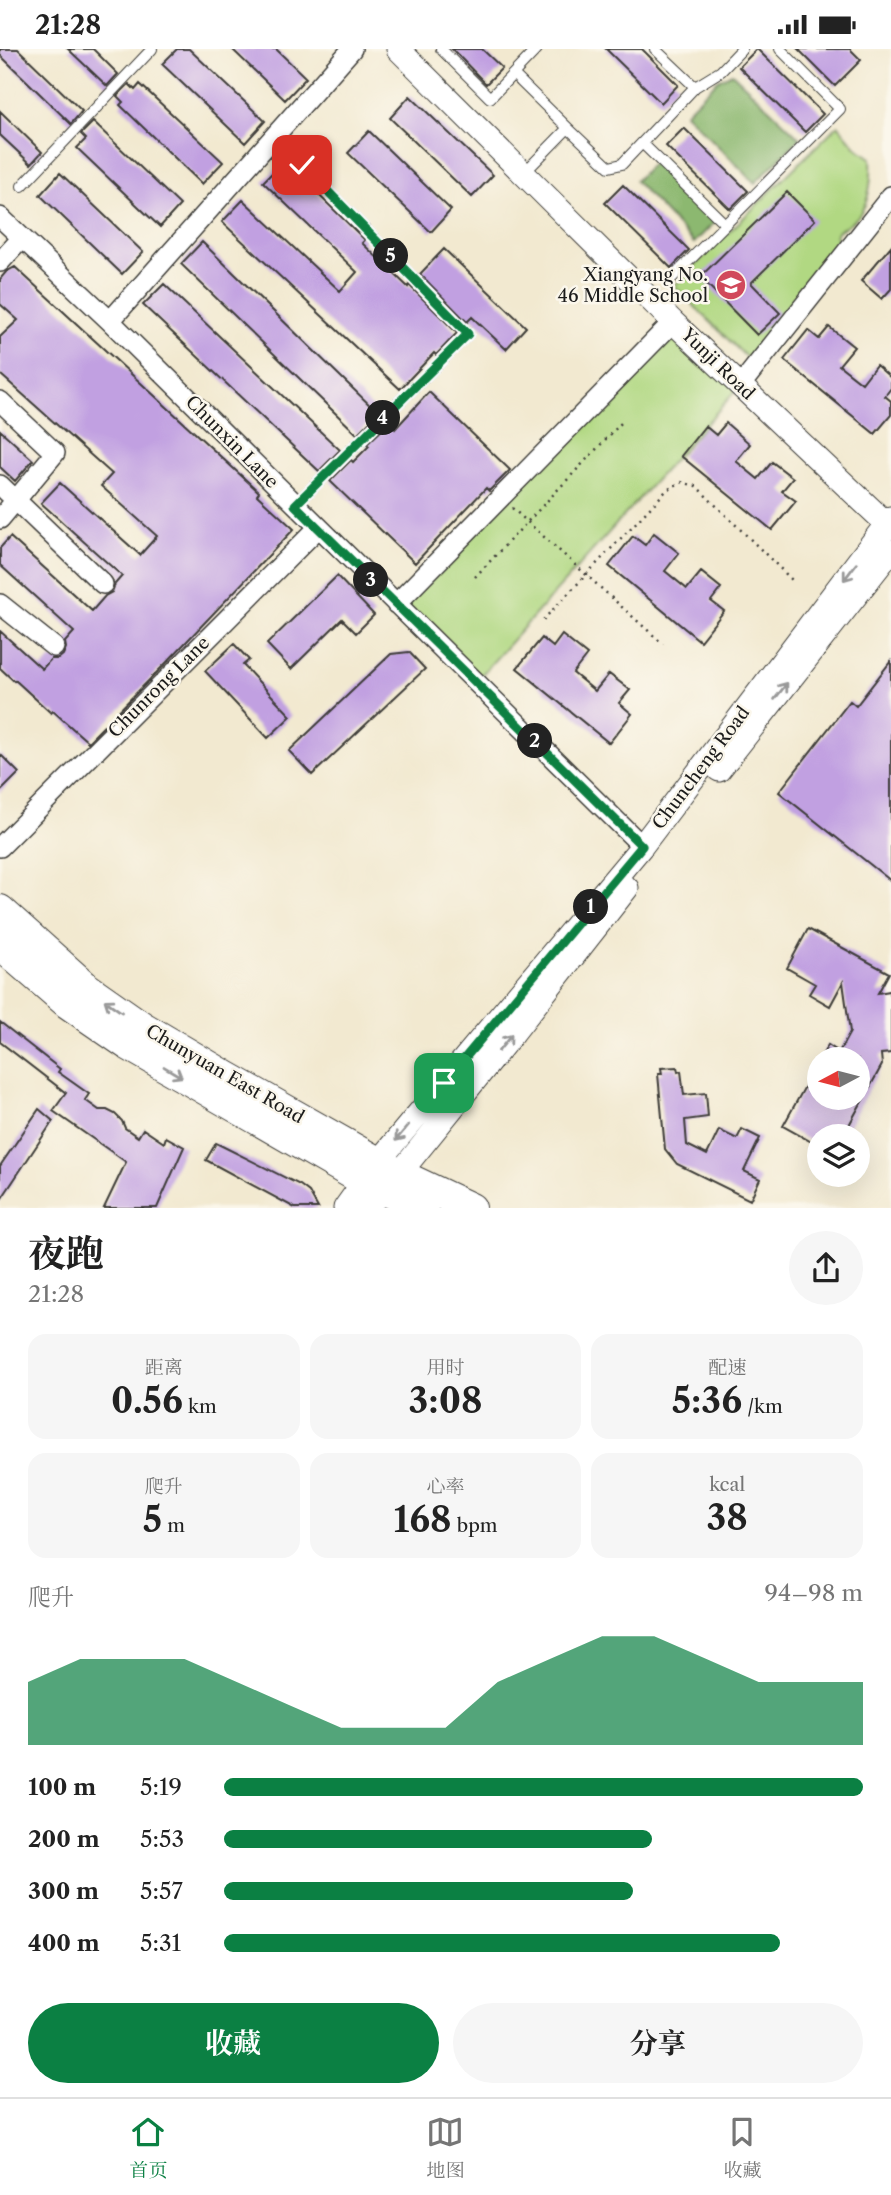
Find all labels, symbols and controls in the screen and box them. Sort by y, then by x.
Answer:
text: 21:28 [35,9,101,41]
pin [272,135,332,195]
icon: check [283,146,321,184]
pin: 5 [374,239,408,273]
text: 5 [385,244,396,267]
place label: Xiangyang No. 46 Middle School [558,264,708,307]
school or university icon: Xiangyang No. 46 Middle School [714,268,748,302]
street label: Yunji Road [676,323,759,404]
street label: Chunxin Lane [181,391,283,493]
pin: 4 [366,401,400,435]
text: 4 [377,406,388,429]
one-way arrow [842,562,857,581]
pin: 3 [354,563,388,597]
text: 3 [365,568,376,591]
street label: Chunrong Lane [104,632,214,742]
one-way arrow [774,682,789,701]
street label: Chuncheng Road [648,702,754,834]
pin: 2 [518,723,552,759]
text: 2 [529,729,540,752]
pin: 1 [574,889,608,925]
text: 1 [586,895,595,918]
one-way arrow [104,999,123,1013]
street label: Chunyuan East Road [142,1020,308,1128]
one-way arrow [497,1035,512,1053]
north arrow [807,1047,870,1109]
map controls [807,1047,870,1187]
pin [414,1053,474,1113]
icon: arrive [425,1064,463,1102]
one-way arrow [163,1065,183,1079]
one-way arrow [395,1123,410,1141]
button: layers [807,1124,870,1187]
text: 夜跑 [28,1230,104,1277]
button: share [789,1231,863,1305]
text: 21:28 [28,1280,84,1308]
text: 距离 [145,1356,183,1379]
text: 用时 [426,1356,465,1379]
text: 配速 [708,1356,746,1379]
text: 0.56 [111,1379,183,1422]
text: 3:08 [408,1379,483,1422]
text: 5:36 [672,1379,742,1422]
text: km [183,1395,217,1418]
text: /km [742,1395,783,1418]
text: kcal [709,1473,745,1496]
text: 爬升 [145,1475,183,1498]
text: 心率 [426,1475,465,1498]
text: 38 [706,1496,748,1539]
text: 5 [143,1498,162,1541]
text: 168 [393,1498,452,1541]
text: m [162,1514,185,1537]
text: bpm [452,1514,498,1537]
text: 94–98 m [764,1579,863,1607]
text: 爬升 [28,1583,74,1611]
text: 100 m [28,1773,96,1801]
text: 5:19 [140,1773,182,1801]
text: 200 m [28,1825,100,1853]
text: 5:53 [140,1825,184,1853]
text: 300 m [28,1877,99,1905]
text: 5:57 [140,1877,183,1905]
text: 400 m [28,1929,100,1957]
text: 5:31 [140,1929,181,1957]
button: 收藏 [28,2003,439,2083]
button: 分享 [453,2003,863,2083]
tab: 首页 [129,2113,168,2182]
tab: 地图 [426,2113,465,2182]
tab: 收藏 [723,2113,762,2182]

